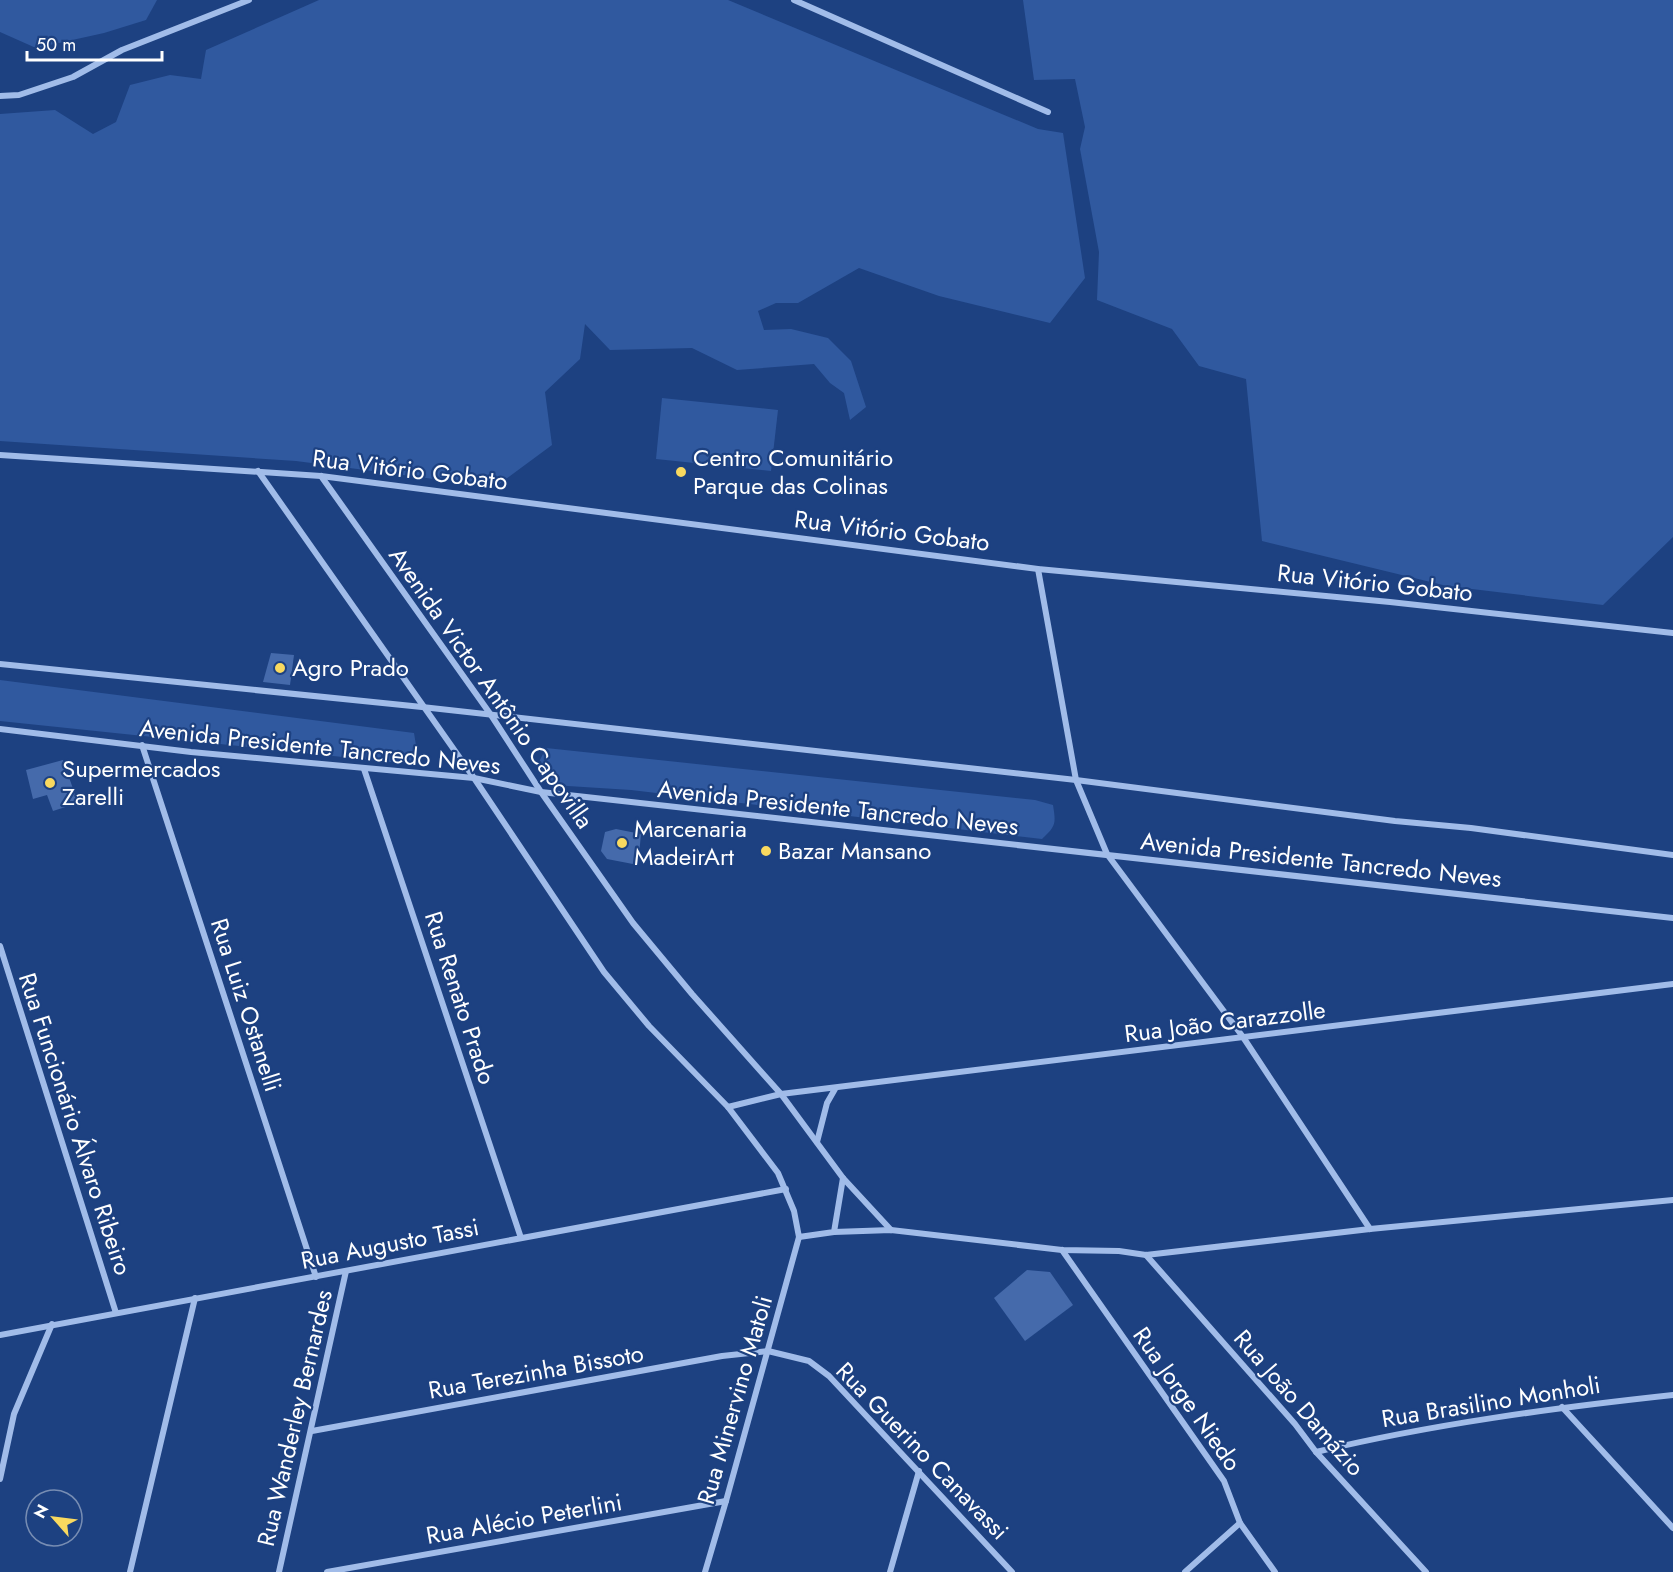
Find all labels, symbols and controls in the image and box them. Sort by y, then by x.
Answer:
scale bar [27,24,162,62]
text: 50 m [36,32,76,58]
street label: Rua Vitório Gobato [311,440,510,499]
place label: Centro Comunitário Parque das Colinas [693,440,893,503]
marker: Centro Comunitário Parque das Colinas [674,465,688,479]
street label: Rua Vitório Gobato [793,501,992,560]
street label: Avenida Victor Antônio Capovilla [381,540,602,836]
street label: Rua Vitório Gobato [1276,555,1474,610]
place label: Agro Prado [292,650,409,685]
marker: Agro Prado [273,661,287,675]
street label: Avenida Presidente Tancredo Neves [138,710,502,783]
place label: Supermercados Zarelli [62,751,220,814]
street label: Avenida Presidente Tancredo Neves [656,771,1020,844]
marker: Supermercados Zarelli [43,776,57,790]
place label: Marcenaria MadeirArt [634,811,747,874]
street label: Avenida Presidente Tancredo Neves [1139,823,1503,896]
place label: Bazar Mansano [778,833,931,868]
marker: Marcenaria MadeirArt [615,836,629,850]
marker: Bazar Mansano [759,844,773,858]
street label: Rua Renato Prado [416,907,505,1089]
street label: Rua Luiz Ostanelli [202,914,291,1096]
street label: Rua Funcionário Álvaro Ribeiro [10,968,141,1279]
street label: Rua João Carazzolle [1122,992,1327,1051]
street label: Rua Augusto Tassi [298,1209,482,1278]
street label: Rua Wanderley Bernardes [248,1286,341,1549]
street label: Rua Minervino Matoli [688,1291,781,1508]
street label: Rua Jorge Niedo [1125,1320,1250,1478]
street label: Rua João Damázio [1226,1322,1373,1484]
street label: Rua Terezinha Bissoto [426,1335,646,1408]
street label: Rua Guerino Canavassi [828,1354,1017,1547]
street label: Rua Brasilino Monholi [1379,1367,1603,1436]
street label: Rua Alécio Peterlini [423,1484,625,1553]
north arrow [24,1488,84,1548]
text: N [28,1500,54,1522]

